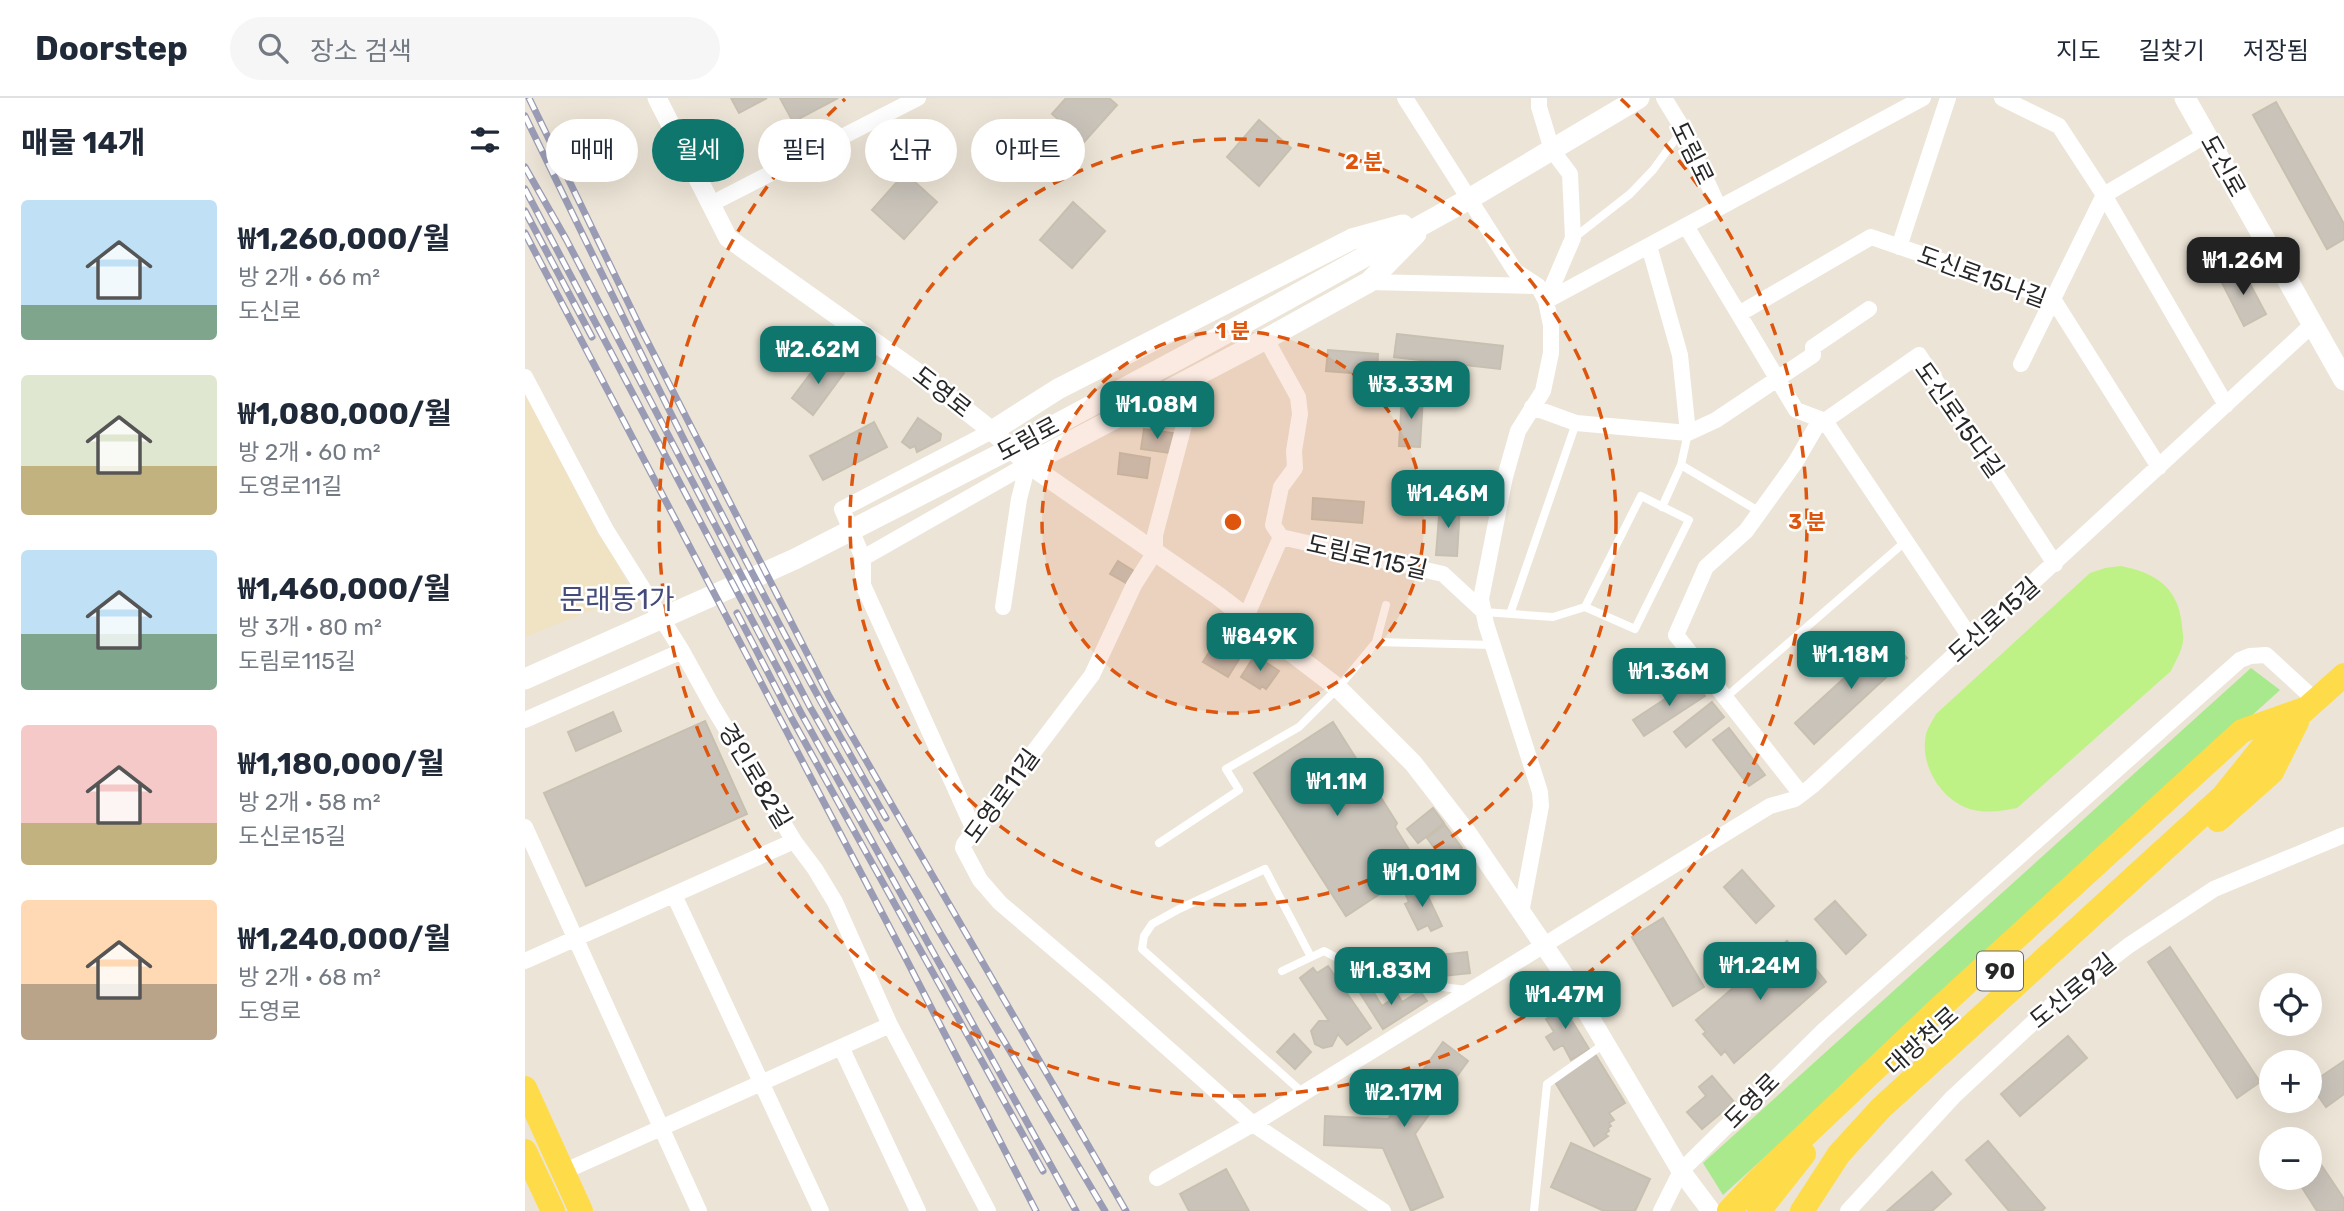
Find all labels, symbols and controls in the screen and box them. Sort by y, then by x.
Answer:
search box [230,17,720,80]
text: Doorstep [35,29,188,68]
icon: search [254,29,292,67]
text: 장소 검색 [310,36,412,67]
text: 지도 [2056,37,2101,65]
text: 길찾기 [2139,37,2205,65]
text: 저장됨 [2243,37,2309,65]
street label: 도림로 [1665,117,1719,189]
chip: 매매 [546,119,638,182]
chip: 월세 [652,119,744,182]
chip: 필터 [758,119,851,182]
chip: 신규 [865,119,957,182]
chip: 아파트 [971,119,1085,182]
icon: filters [466,121,504,159]
text: 매물 14개 [21,125,146,161]
street label: 도신로 [2195,130,2251,202]
text: 2 분 [1345,149,1383,174]
text: ₩1,260,000/월 [238,221,450,257]
icon: home [77,228,161,312]
pin: ₩1.26M [2186,238,2300,297]
street label: 도신로15나길 [1914,241,2050,313]
text: ₩1.26M [2203,246,2283,274]
text: 방 2개 · 66 m² [238,263,380,291]
text: 도신로 [238,297,301,325]
text: 1 분 [1216,318,1250,343]
pin: ₩2.62M [761,327,875,386]
text: ₩2.62M [776,335,860,363]
street label: 도신로15다길 [1909,357,2009,483]
street label: 도영로 [907,361,977,423]
pin: ₩3.33M [1354,362,1468,421]
text: ₩3.33M [1369,370,1453,398]
pin: ₩1.08M [1100,382,1214,441]
text: ₩1.08M [1116,390,1198,418]
text: ₩1,080,000/월 [238,396,452,432]
icon: home [77,403,161,487]
street label: 도림로 [992,411,1064,467]
text: 방 2개 · 60 m² [238,438,381,466]
pin: ₩1.46M [1391,470,1505,530]
text: 도영로11길 [238,472,342,500]
text: ₩1.46M [1407,479,1489,507]
text: 3 분 [1788,509,1826,534]
centre of rings [1221,510,1245,534]
street label: 도림로115길 [1304,530,1430,584]
text: ₩1,460,000/월 [238,571,451,607]
street label: 도신로15길 [1943,572,2045,668]
icon: home [77,578,161,662]
district label: 문래동1가 [559,583,675,616]
text: 방 3개 · 80 m² [238,613,382,641]
pin: ₩849K [1211,614,1309,673]
text: ₩849K [1223,622,1297,650]
pin: ₩1.18M [1794,632,1908,691]
text: ₩1.18M [1813,640,1889,668]
text: 도림로115길 [238,647,356,675]
pin: ₩1.36M [1612,648,1726,708]
text: ₩1.36M [1629,657,1709,685]
street label: 경인로82길 [713,718,797,834]
street label: 도영로11길 [959,744,1045,848]
text: ₩1,180,000/월 [238,746,445,782]
icon: home [77,753,161,837]
pin: ₩1.1M [1288,758,1386,818]
text: ₩1.1M [1307,767,1367,795]
text: 방 2개 · 58 m² [238,788,381,816]
text: 도신로15길 [238,822,346,850]
pin: ₩1.01M [1365,850,1479,909]
text: ₩1.01M [1383,858,1461,886]
text: ₩1,240,000/월 [238,921,451,957]
icon: home [77,928,161,1012]
pin: ₩1.24M [1703,942,1817,1002]
pin: ₩1.83M [1334,948,1448,1007]
street label: 도신로9길 [2024,948,2122,1034]
text: ₩1.24M [1719,951,1801,979]
road number: 90 [1977,951,2023,990]
text: ₩1.83M [1350,956,1432,984]
text: 방 2개 · 68 m² [238,963,381,991]
pin: ₩1.47M [1508,972,1622,1031]
map controls [2259,973,2322,1190]
button: locate [2259,973,2322,1036]
text: ₩1.47M [1526,980,1604,1008]
text: 도영로 [238,997,301,1025]
street label: 대방천로 [1880,1001,1964,1081]
button: + [2259,1050,2322,1113]
street label: 도영로 [1719,1068,1785,1134]
pin: ₩2.17M [1347,1070,1461,1129]
text: ₩2.17M [1365,1078,1443,1106]
button: − [2259,1127,2322,1190]

